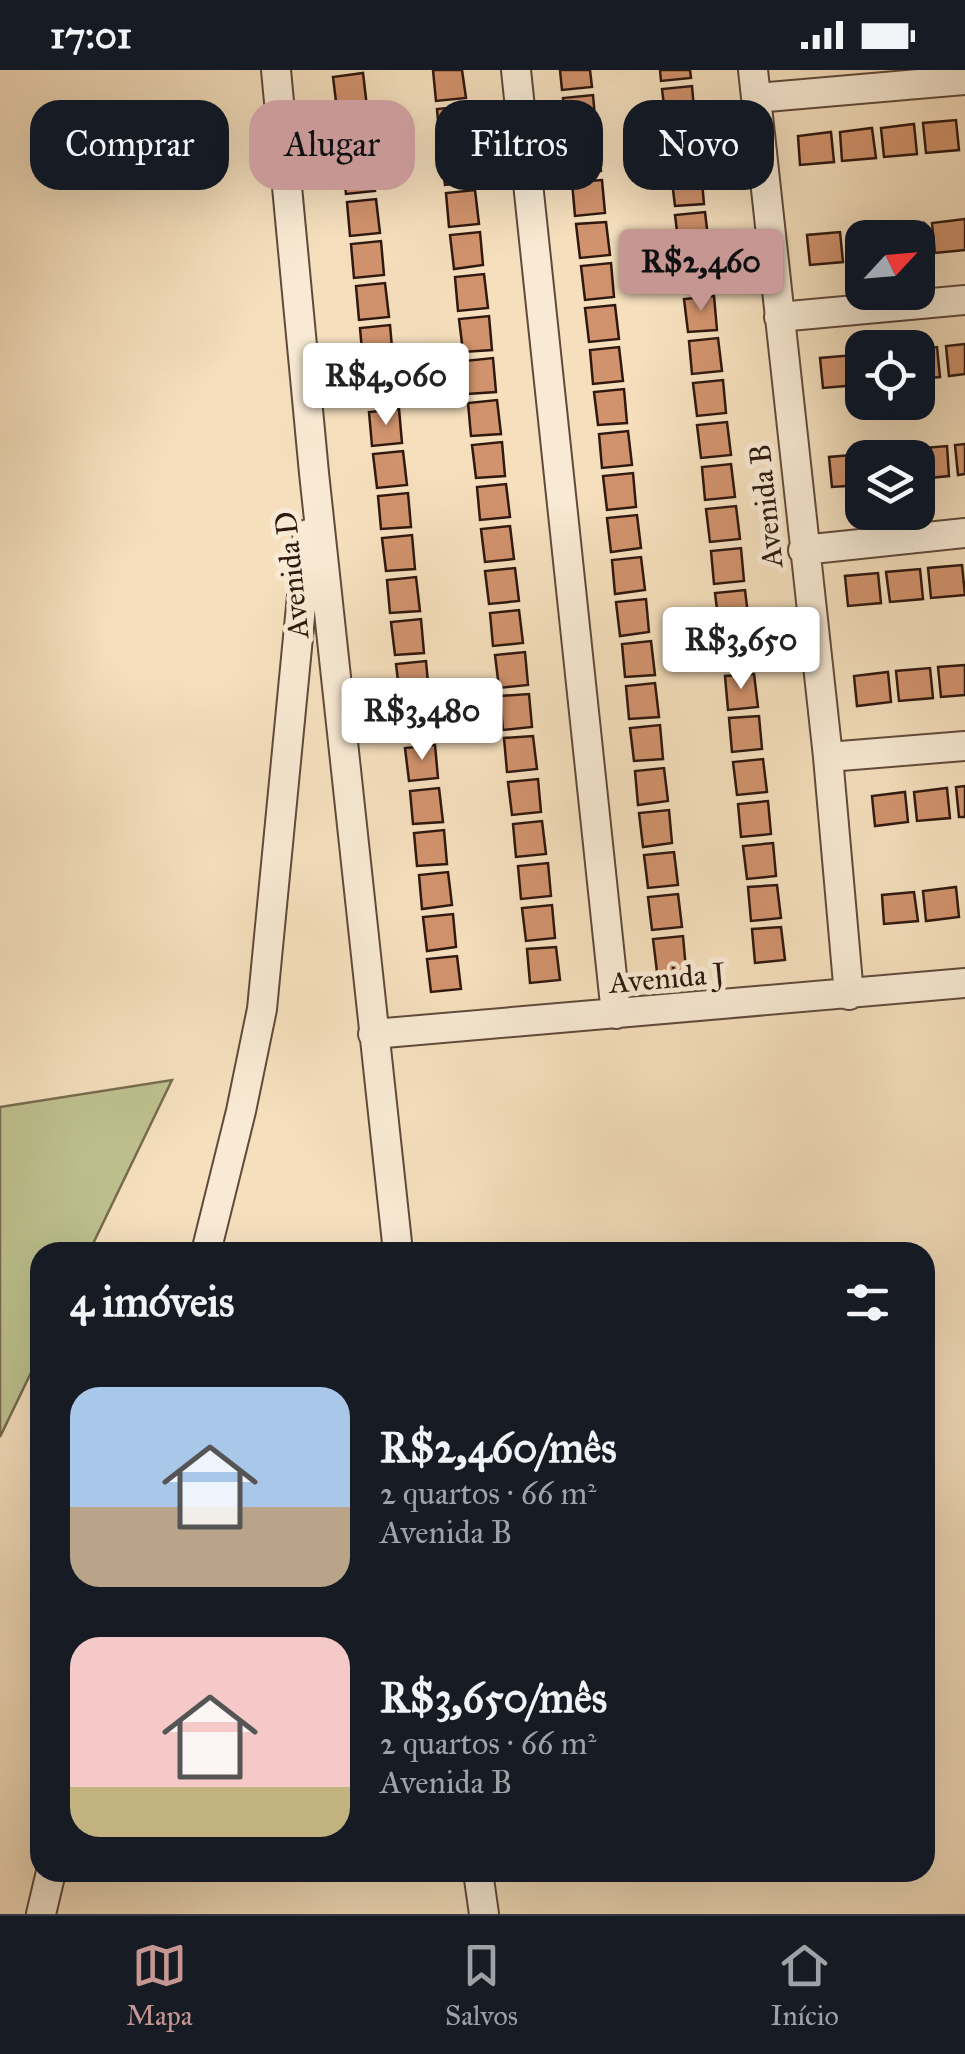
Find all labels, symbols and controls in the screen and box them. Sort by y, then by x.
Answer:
text: 17:01 [50,12,132,58]
chip: Comprar [30,100,229,190]
chip: Alugar [249,100,415,190]
chip: Filtros [435,100,603,190]
chip: Novo [623,100,774,190]
north arrow [845,220,935,310]
map controls [845,220,935,530]
pin: R$2,460 [609,229,793,314]
text: R$2,460 [641,242,761,281]
button: locate [845,330,935,420]
pin: R$4,060 [294,343,478,428]
text: R$4,060 [325,356,447,395]
button: layers [845,440,935,530]
street label: Avenida B [742,442,791,571]
street label: Avenida D [267,510,317,642]
pin: R$3,650 [649,607,833,692]
text: R$3,650 [685,620,797,659]
pin: R$3,480 [330,678,514,763]
text: R$3,480 [364,691,480,730]
street label: Avenida J [606,955,726,1001]
icon: filters [840,1275,895,1330]
text: 4 imóveis [70,1276,234,1328]
text: R$2,460/mês [380,1422,617,1474]
icon: home [150,1427,270,1547]
text: 2 quartos · 66 m² [380,1474,597,1513]
text: Avenida B [380,1513,512,1552]
text: R$3,650/mês [380,1672,607,1724]
icon: home [150,1677,270,1797]
text: 2 quartos · 66 m² [380,1724,597,1763]
text: Avenida B [380,1763,512,1802]
tab: Mapa [126,1938,193,2033]
tab: Salvos [445,1938,518,2033]
tab: Início [770,1938,839,2033]

